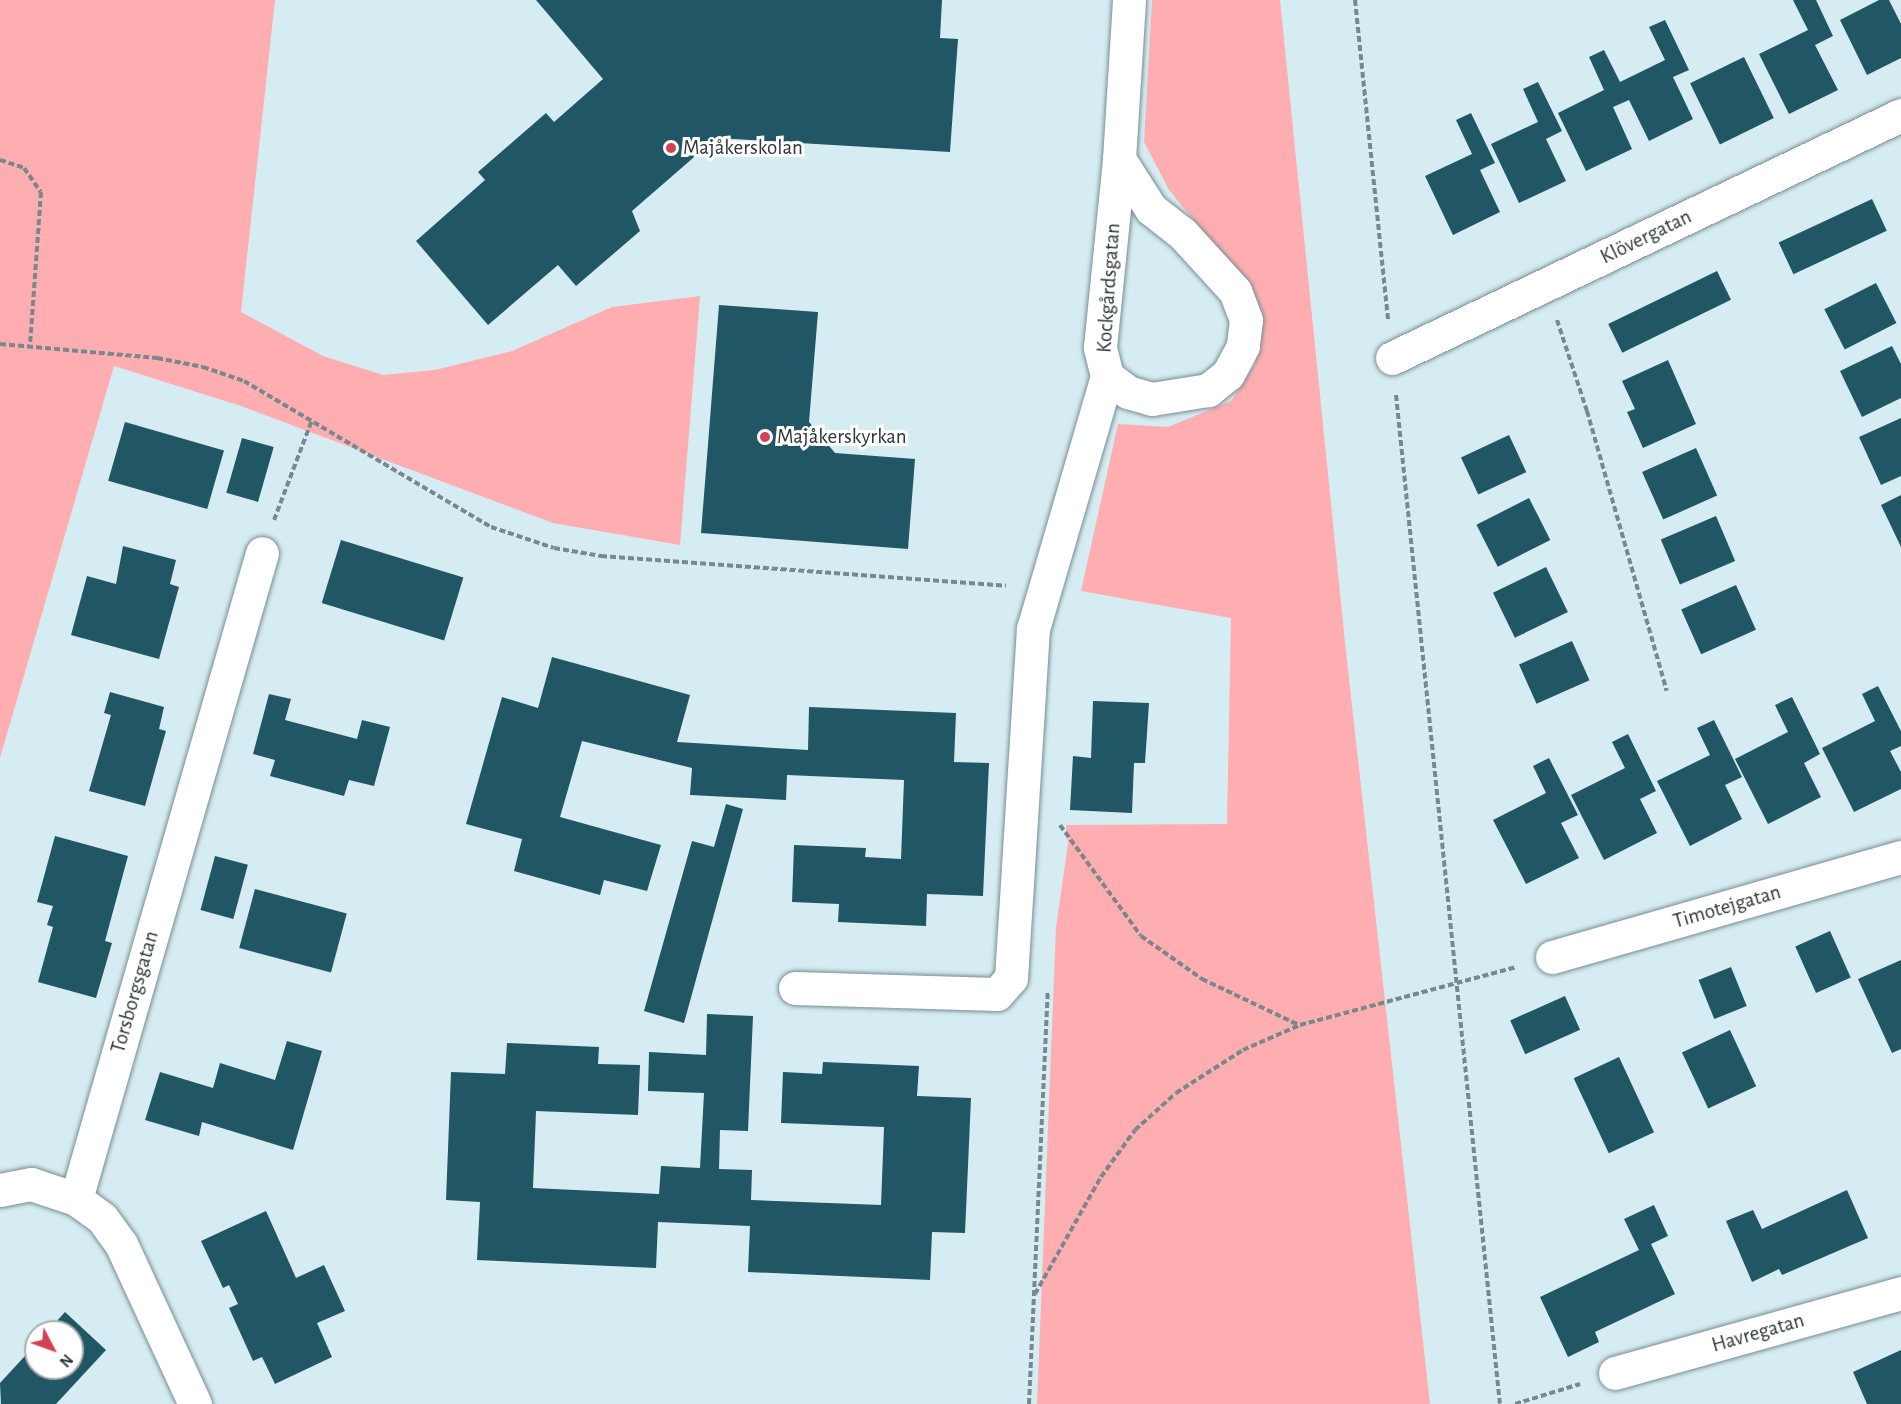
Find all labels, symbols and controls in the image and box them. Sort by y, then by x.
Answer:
place label: Majåkerskolan [683,135,803,161]
marker: Majåkerskolan [664,141,678,155]
street label: Klövergatan [1596,204,1696,270]
street label: Kockgårdsgatan [1092,222,1126,354]
place label: Majåkerskyrkan [777,424,907,450]
marker: Majåkerskyrkan [758,430,772,444]
street label: Timotejgatan [1670,880,1784,934]
street label: Torsborgsgatan [106,928,164,1056]
street label: Havregatan [1709,1308,1807,1358]
north arrow [24,1320,84,1380]
text: N [56,1351,76,1370]

